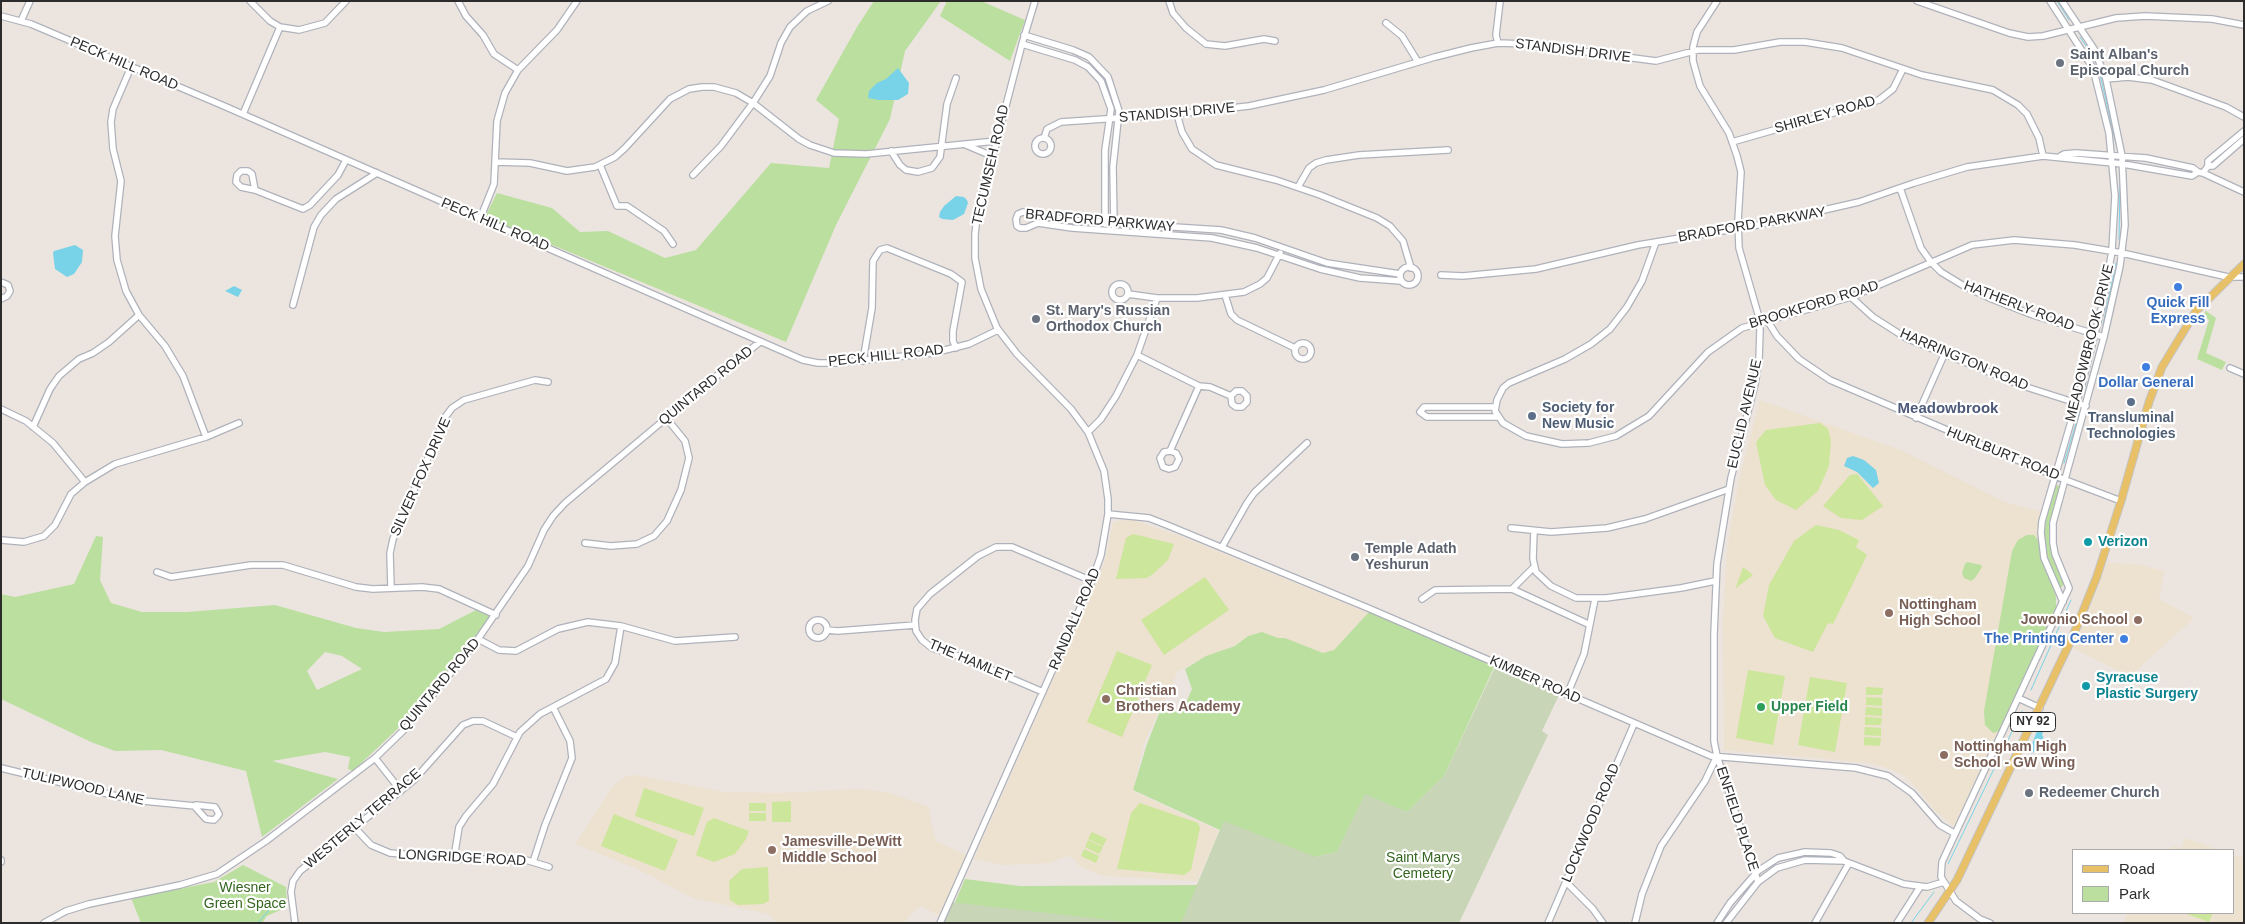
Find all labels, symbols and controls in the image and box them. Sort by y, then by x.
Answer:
street label: PECK HILL ROAD [67,34,181,94]
street label: STANDISH DRIVE [1514,36,1632,66]
place label: Saint Alban's Episcopal Church [2070,47,2189,80]
marker: Saint Alban's Episcopal Church [2054,57,2066,69]
street label: SHIRLEY ROAD [1773,93,1877,137]
street label: STANDISH DRIVE [1118,100,1236,126]
street label: TECUMSEH ROAD [969,103,1013,227]
street label: PECK HILL ROAD [438,195,552,255]
street label: BRADFORD PARKWAY [1677,204,1827,246]
street label: BRADFORD PARKWAY [1025,206,1175,236]
street label: MEADOWBROOK DRIVE [2062,262,2118,424]
street label: BROOKFORD ROAD [1747,277,1881,333]
street label: HATHERLY ROAD [1961,277,2077,335]
marker: Quick Fill Express [2172,281,2184,293]
place label: Quick Fill Express [2146,295,2210,328]
place label: St. Mary's Russian Orthodox Church [1046,303,1170,336]
marker: St. Mary's Russian Orthodox Church [1030,313,1042,325]
street label: HARRINGTON ROAD [1897,325,2031,395]
street label: PECK HILL ROAD [827,342,945,370]
street label: QUINTARD ROAD [655,343,757,429]
street label: EUCLID AVENUE [1724,358,1766,470]
marker: Dollar General [2140,361,2152,373]
place label: Dollar General [2098,375,2194,391]
marker: Transluminal Technologies [2125,396,2137,408]
place label: Society for New Music [1542,400,1614,432]
district label: Meadowbrook [1898,400,1998,418]
marker: Society for New Music [1526,410,1538,422]
place label: Transluminal Technologies [2086,410,2176,442]
street label: SILVER FOX DRIVE [387,415,455,539]
street label: HURLBURT ROAD [1944,424,2062,484]
place label: Verizon [2098,534,2148,550]
marker: Verizon [2082,536,2094,548]
place label: Temple Adath Yeshurun [1365,541,1457,574]
marker: Temple Adath Yeshurun [1349,551,1361,563]
street label: RANDALL ROAD [1046,566,1104,672]
place label: Nottingham High School [1899,597,1981,630]
marker: Nottingham High School [1883,607,1895,619]
place label: Jowonio School [2021,612,2128,628]
marker: Jowonio School [2132,614,2144,626]
place label: The Printing Center [1984,631,2114,647]
marker: The Printing Center [2118,633,2130,645]
street label: QUINTARD ROAD [396,635,484,735]
street label: THE HAMLET [926,636,1014,686]
street label: KIMBER ROAD [1487,652,1583,708]
place label: Syracuse Plastic Surgery [2096,670,2198,702]
marker: Syracuse Plastic Surgery [2080,680,2092,692]
place label: Christian Brothers Academy [1116,683,1240,716]
marker: Christian Brothers Academy [1100,693,1112,705]
place label: Upper Field [1771,699,1848,715]
marker: Upper Field [1755,701,1767,713]
road number: NY 92 [2010,712,2056,732]
place label: Nottingham High School - GW Wing [1954,739,2075,772]
marker: Nottingham High School - GW Wing [1938,749,1950,761]
street label: LOCKWOOD ROAD [1558,761,1624,885]
street label: TULIPWOOD LANE [20,765,146,809]
street label: WESTERLY TERRACE [301,765,425,873]
street label: ENFIELD PLACE [1712,765,1762,873]
place label: Redeemer Church [2039,785,2160,801]
marker: Redeemer Church [2023,787,2035,799]
place label: Jamesville-DeWitt Middle School [782,834,902,866]
marker: Jamesville-DeWitt Middle School [766,844,778,856]
street label: LONGRIDGE ROAD [397,846,527,870]
legend [2072,849,2235,914]
park label: Saint Marys Cemetery [1386,850,1460,882]
text: Road [2119,860,2155,877]
park label: Wiesner Green Space [204,880,286,912]
text: Park [2119,885,2150,902]

